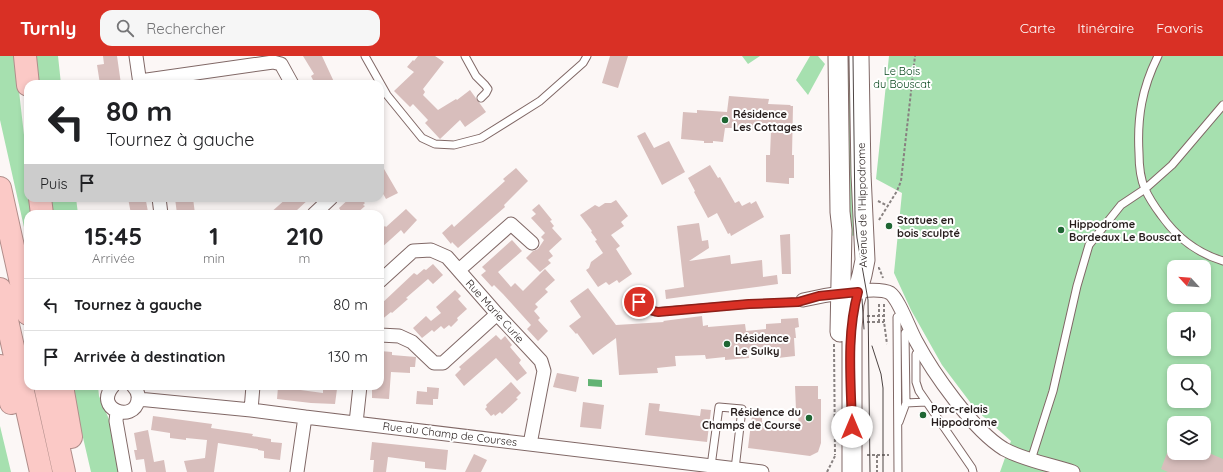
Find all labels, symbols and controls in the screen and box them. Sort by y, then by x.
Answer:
search box [100,10,380,46]
text: Turnly [20,16,76,40]
icon: search [114,17,136,39]
text: Rechercher [146,19,226,38]
text: Carte [1020,19,1055,37]
text: Itinéraire [1077,19,1134,37]
text: Favoris [1156,19,1203,37]
park label: Le Bois du Bouscat [873,64,931,91]
text: 80 m [106,93,172,128]
icon: left [40,96,92,148]
place label: Résidence Les Cottages [733,107,802,134]
marker: Résidence Les Cottages [720,115,730,125]
text: Tournez à gauche [106,128,255,151]
street label: Avenue de l'Hippodrome [854,142,870,268]
icon: arrive [76,172,98,194]
text: Puis [40,174,68,193]
place label: Statues en bois sculpté [897,213,961,240]
place label: Hippodrome Bordeaux Le Bouscat [1069,217,1181,244]
text: 15:45 [85,221,142,251]
text: 1 [209,221,219,251]
text: 210 [286,221,323,251]
marker: Statues en bois sculpté [884,221,894,231]
marker: Hippodrome Bordeaux Le Bouscat [1056,225,1066,235]
text: Arrivée [92,250,135,266]
text: min [203,250,225,266]
text: m [299,250,310,266]
north arrow [1167,260,1211,304]
map controls [1167,260,1211,460]
street label: Rue Marie Curie [463,276,527,346]
pin [622,285,656,319]
icon: arrive [628,291,650,313]
icon: left [40,294,62,316]
text: Tournez à gauche [74,295,202,314]
text: 80 m [333,295,368,314]
button: sound [1167,312,1211,356]
place label: Résidence Le Sulky [735,331,790,358]
marker: Résidence Le Sulky [722,339,732,349]
icon: arrive [40,346,62,368]
text: Arrivée à destination [74,347,226,366]
text: 130 m [328,347,368,366]
button: search [1167,364,1211,408]
place label: Parc-relais Hippodrome [931,402,998,429]
place label: Résidence du Champs de Course [702,405,802,432]
position arrow [831,406,873,448]
marker: Parc-relais Hippodrome [918,410,928,420]
marker: Résidence du Champs de Course [804,413,814,423]
button: layers [1167,416,1211,460]
street label: Rue du Champ de Courses [382,419,518,449]

